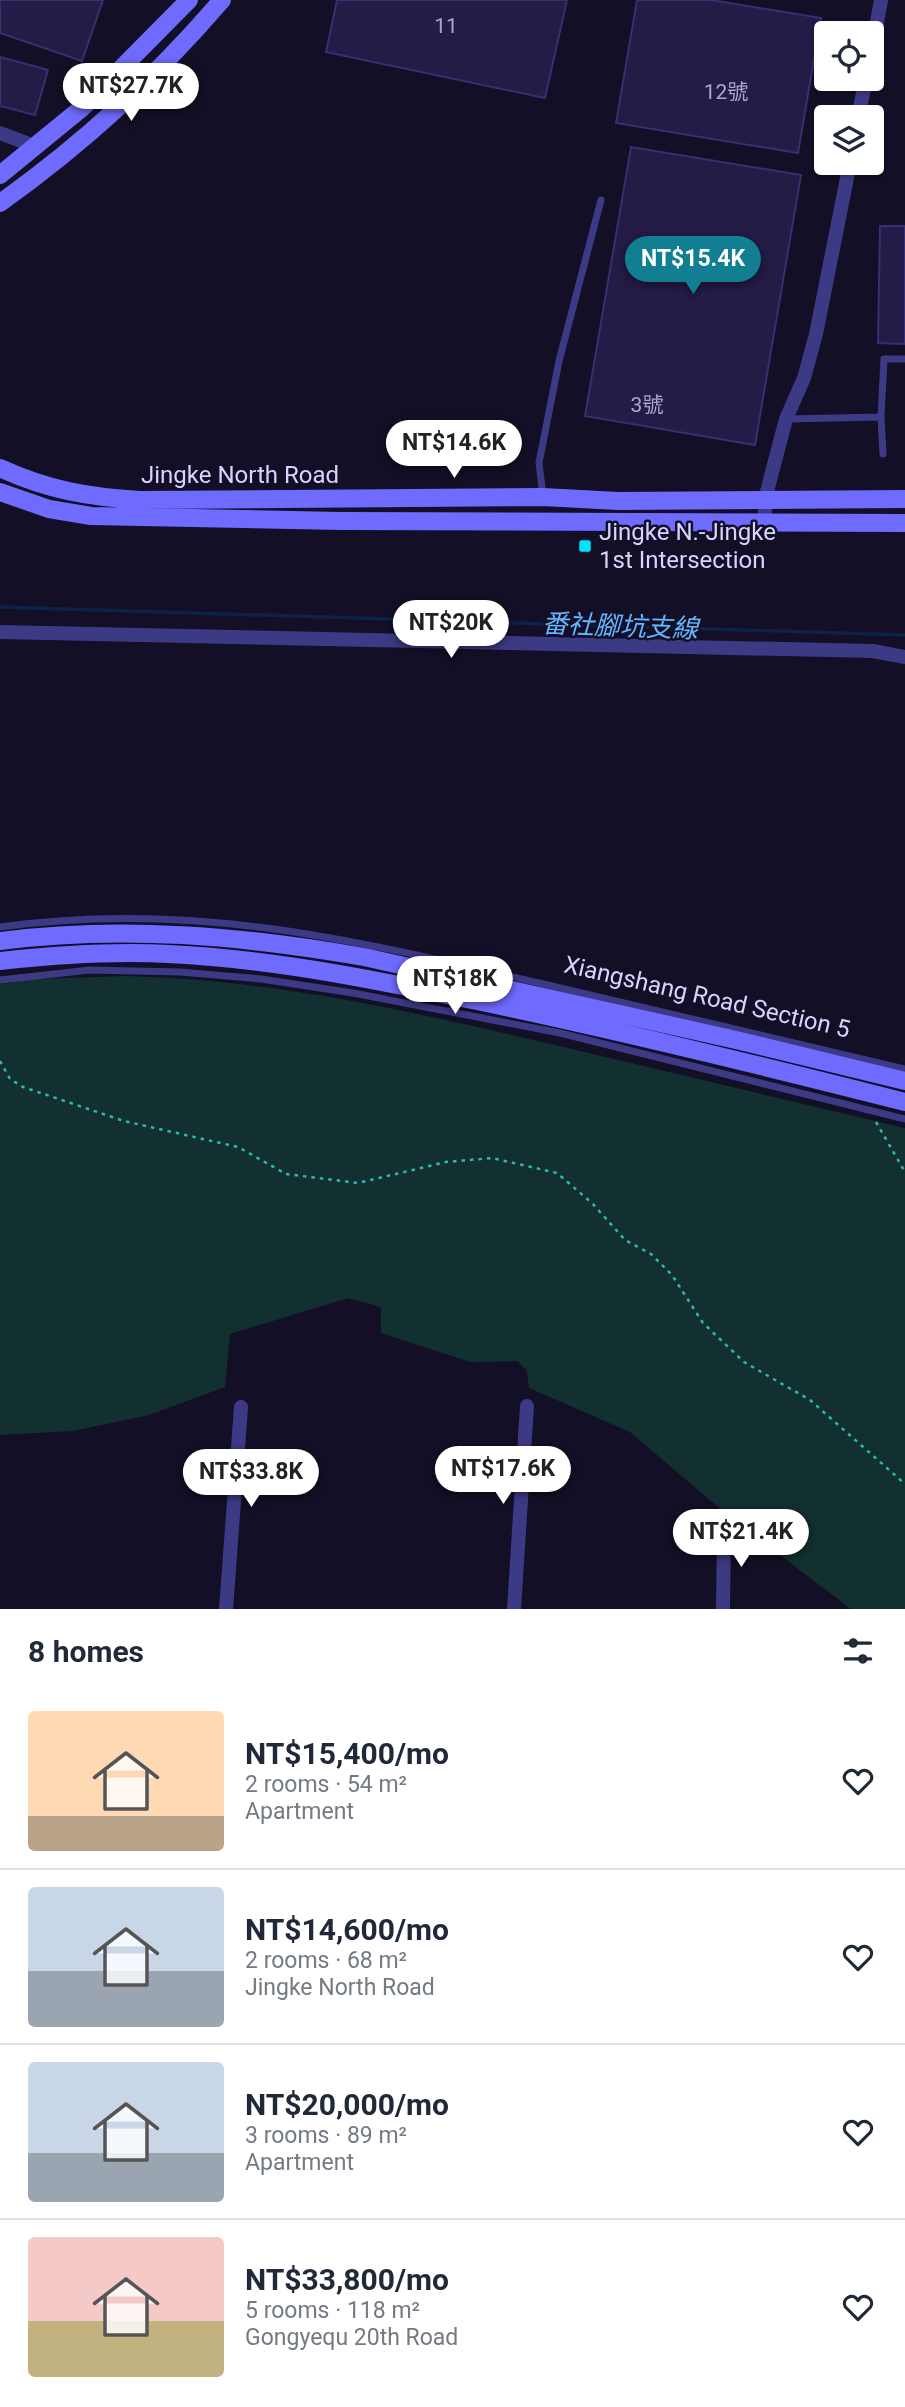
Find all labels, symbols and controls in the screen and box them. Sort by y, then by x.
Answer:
house number: 11 [434,14,458,38]
map controls [814,21,884,175]
button: locate [814,21,884,91]
pin: NT$27.7K [59,64,203,123]
text: NT$27.7K [79,72,183,99]
house number: 12號 [704,80,748,104]
button: layers [814,105,884,175]
pin: NT$15.4K [621,236,765,296]
text: NT$15.4K [641,245,745,272]
house number: 3號 [631,393,663,417]
pin: NT$14.6K [382,420,526,480]
text: NT$14.6K [402,429,506,456]
street label: Jingke North Road [141,461,339,489]
place label: Jingke N.-Jingke 1st Intersection [599,518,776,574]
marker: Jingke N.-Jingke 1st Intersection [577,538,593,554]
pin: NT$20K [394,600,508,660]
water label: 番社腳坑支線 [542,608,701,644]
text: NT$20K [409,609,493,636]
street label: Xiangshang Road Section 5 [561,950,853,1044]
pin: NT$18K [398,956,512,1016]
text: NT$18K [413,965,497,992]
pin: NT$17.6K [431,1446,575,1506]
pin: NT$33.8K [179,1450,323,1509]
text: NT$17.6K [451,1455,555,1482]
text: NT$33.8K [199,1458,303,1485]
pin: NT$21.4K [669,1510,813,1569]
text: NT$21.4K [689,1518,793,1545]
icon: filters [839,1632,877,1670]
text: 8 homes [28,1634,144,1669]
text: NT$15,400/mo [245,1736,449,1771]
icon: home [84,1739,168,1823]
icon: heart [839,1762,877,1800]
text: 2 rooms · 54 m² [245,1771,407,1798]
text: Apartment [245,1798,354,1825]
text: NT$14,600/mo [245,1912,449,1947]
icon: home [84,1915,168,1999]
icon: heart [839,1938,877,1976]
text: 2 rooms · 68 m² [245,1947,407,1974]
text: Jingke North Road [245,1974,435,2001]
text: NT$20,000/mo [245,2087,449,2122]
icon: home [84,2090,168,2174]
icon: heart [839,2113,877,2151]
text: 3 rooms · 89 m² [245,2122,407,2149]
text: Apartment [245,2149,354,2176]
text: NT$33,800/mo [245,2262,449,2297]
icon: home [84,2265,168,2349]
icon: heart [839,2288,877,2326]
text: 5 rooms · 118 m² [245,2297,420,2324]
text: Gongyequ 20th Road [245,2324,458,2351]

